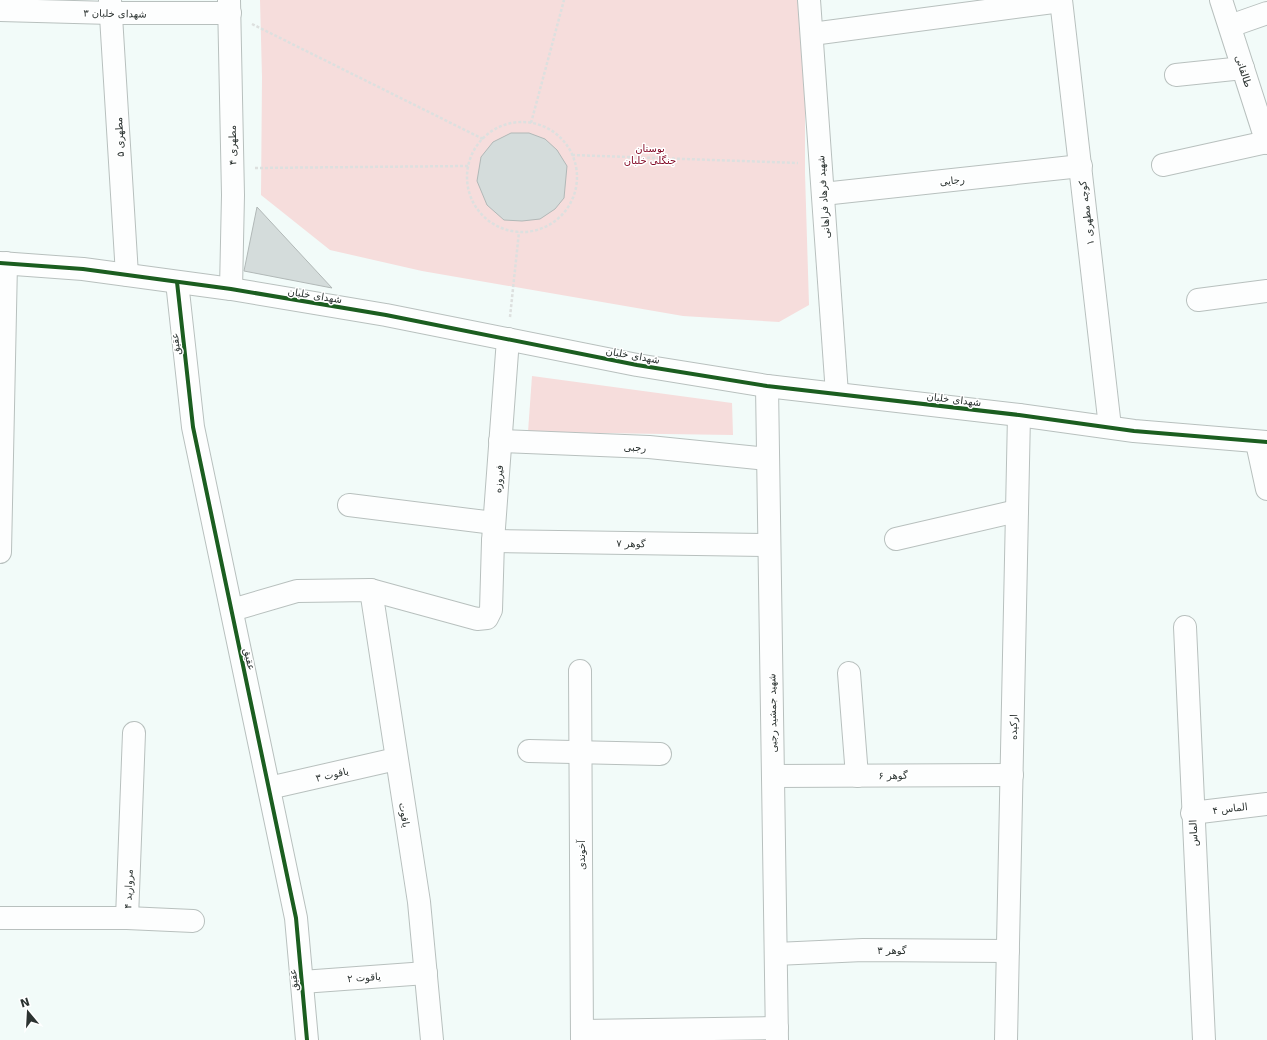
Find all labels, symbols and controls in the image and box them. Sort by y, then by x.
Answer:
street label: شهدای خلبان ۳ [83,7,147,21]
street label: طالقانی [1233,54,1254,89]
street label: مطهری ۵ [113,117,127,157]
street label: مطهری ۴ [227,125,239,165]
park label: بوستان جنگلی خلبان [624,143,676,166]
street label: شهید فرهاد فراهانی [815,155,833,239]
street label: رجایی [939,174,965,187]
street label: کوچه مطهری ۱ [1077,180,1097,246]
street label: شهدای خلبان [287,286,343,306]
street label: عقیق [169,332,182,356]
street label: شهدای خلبان [605,345,661,367]
street label: شهدای خلبان [926,391,982,409]
street label: رجبی [624,441,647,454]
street label: فیروزه [492,464,506,494]
street label: گوهر ۷ [616,538,646,549]
street label: عقیق [242,647,257,671]
street label: شهید جمشید رجبی [766,673,780,753]
street label: ارکیده [1008,714,1019,740]
street label: یاقوت ۳ [314,765,350,784]
street label: گوهر ۶ [878,770,908,781]
street label: الماس ۴ [1212,801,1248,816]
street label: یاقوت [397,802,412,829]
street label: الماس [1187,819,1200,847]
street label: آخوندی [575,839,587,870]
street label: مروارید ۴ [122,869,136,909]
street label: گوهر ۳ [877,945,907,956]
street label: عقیق [287,968,300,992]
street label: یاقوت ۲ [347,971,381,984]
north arrow [8,992,48,1032]
text: N [19,995,31,1011]

